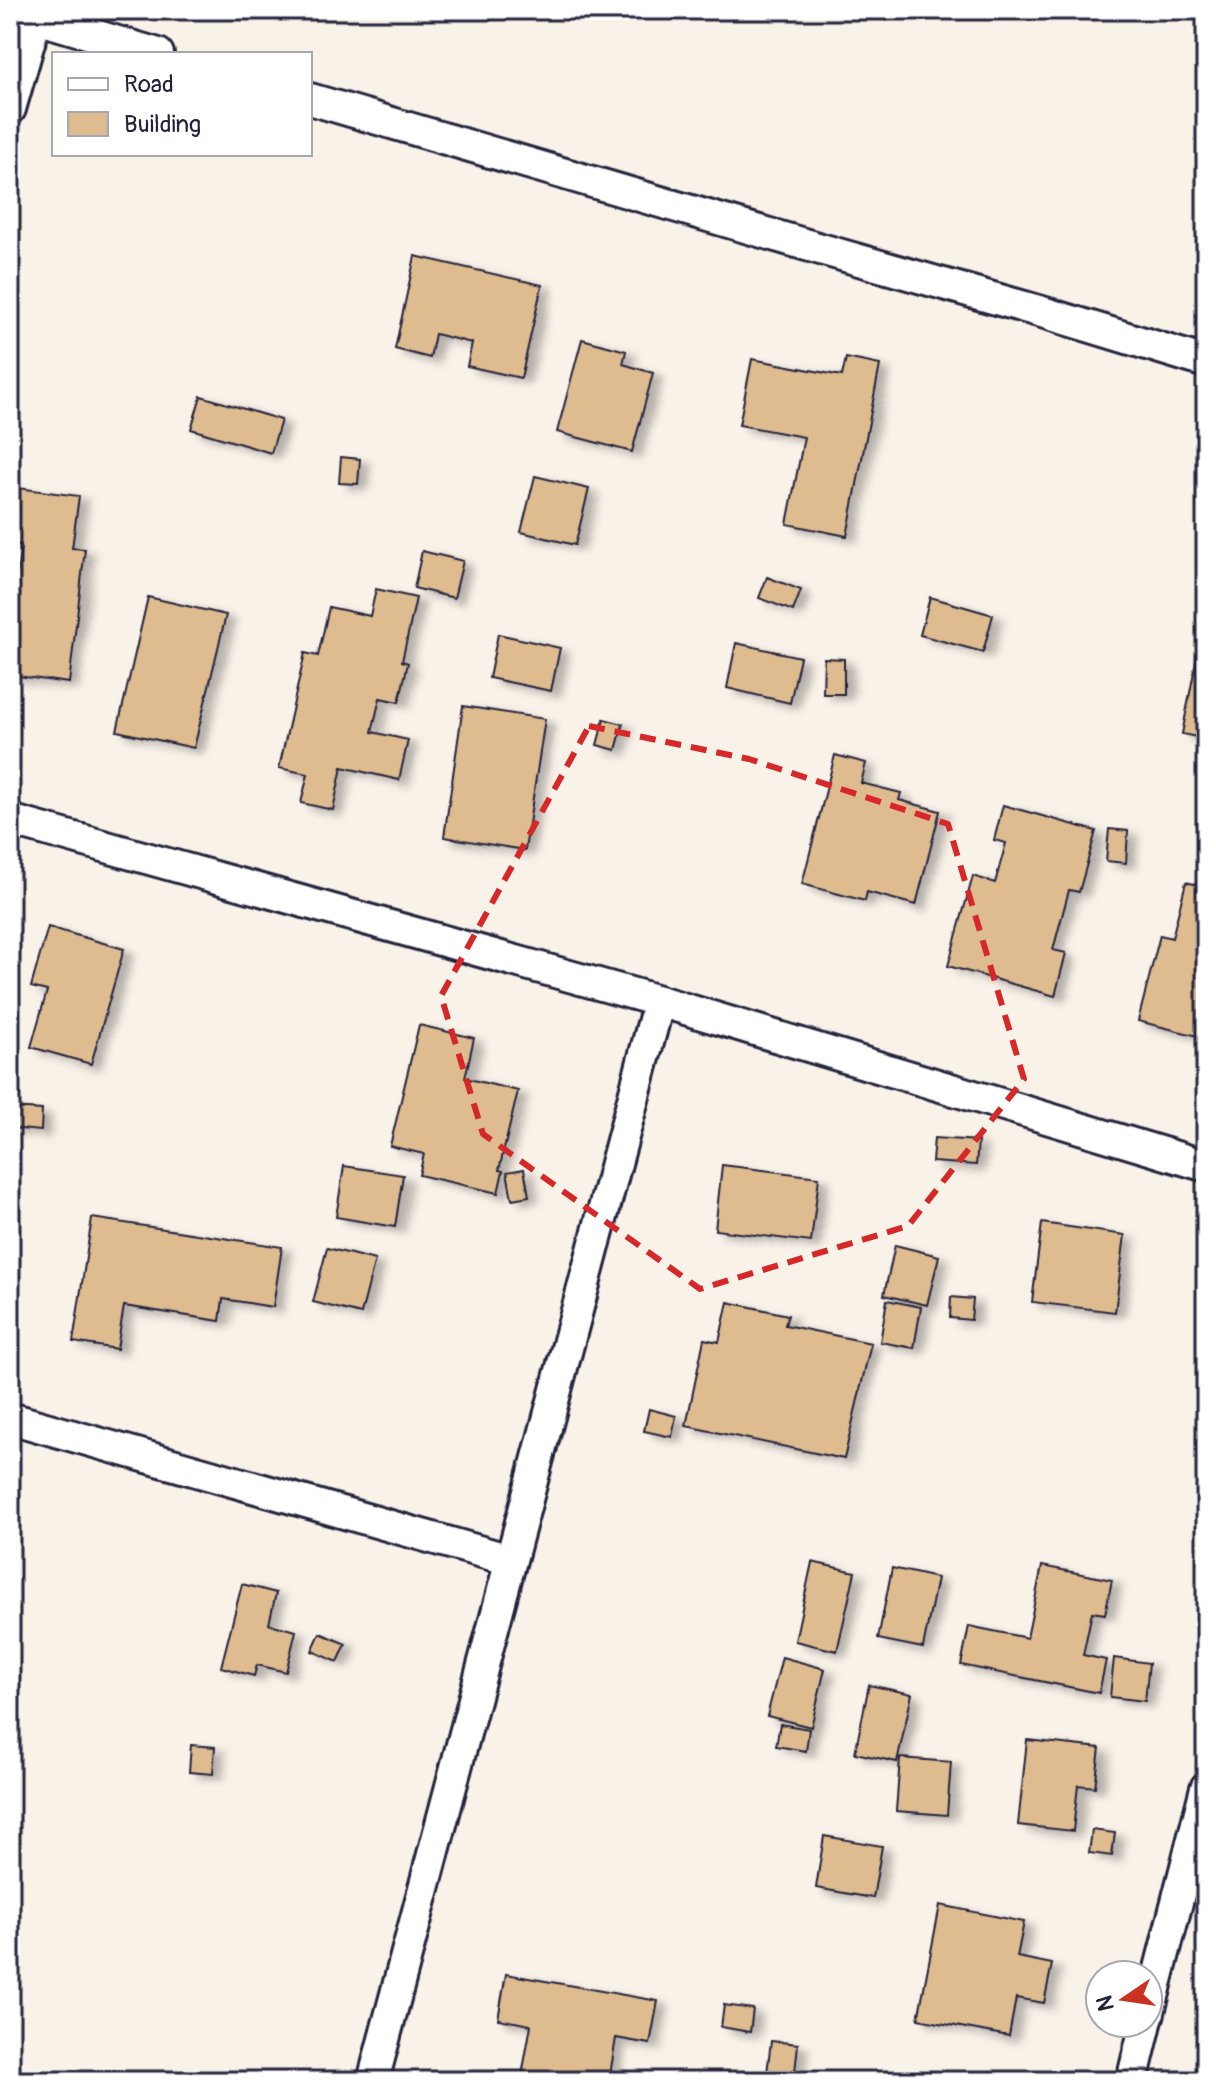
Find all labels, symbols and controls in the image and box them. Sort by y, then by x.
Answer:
legend [52,52,312,156]
text: Road [124,70,174,99]
text: Building [124,110,201,139]
north arrow [1084,1959,1164,2039]
text: N [1090,1993,1121,2014]

